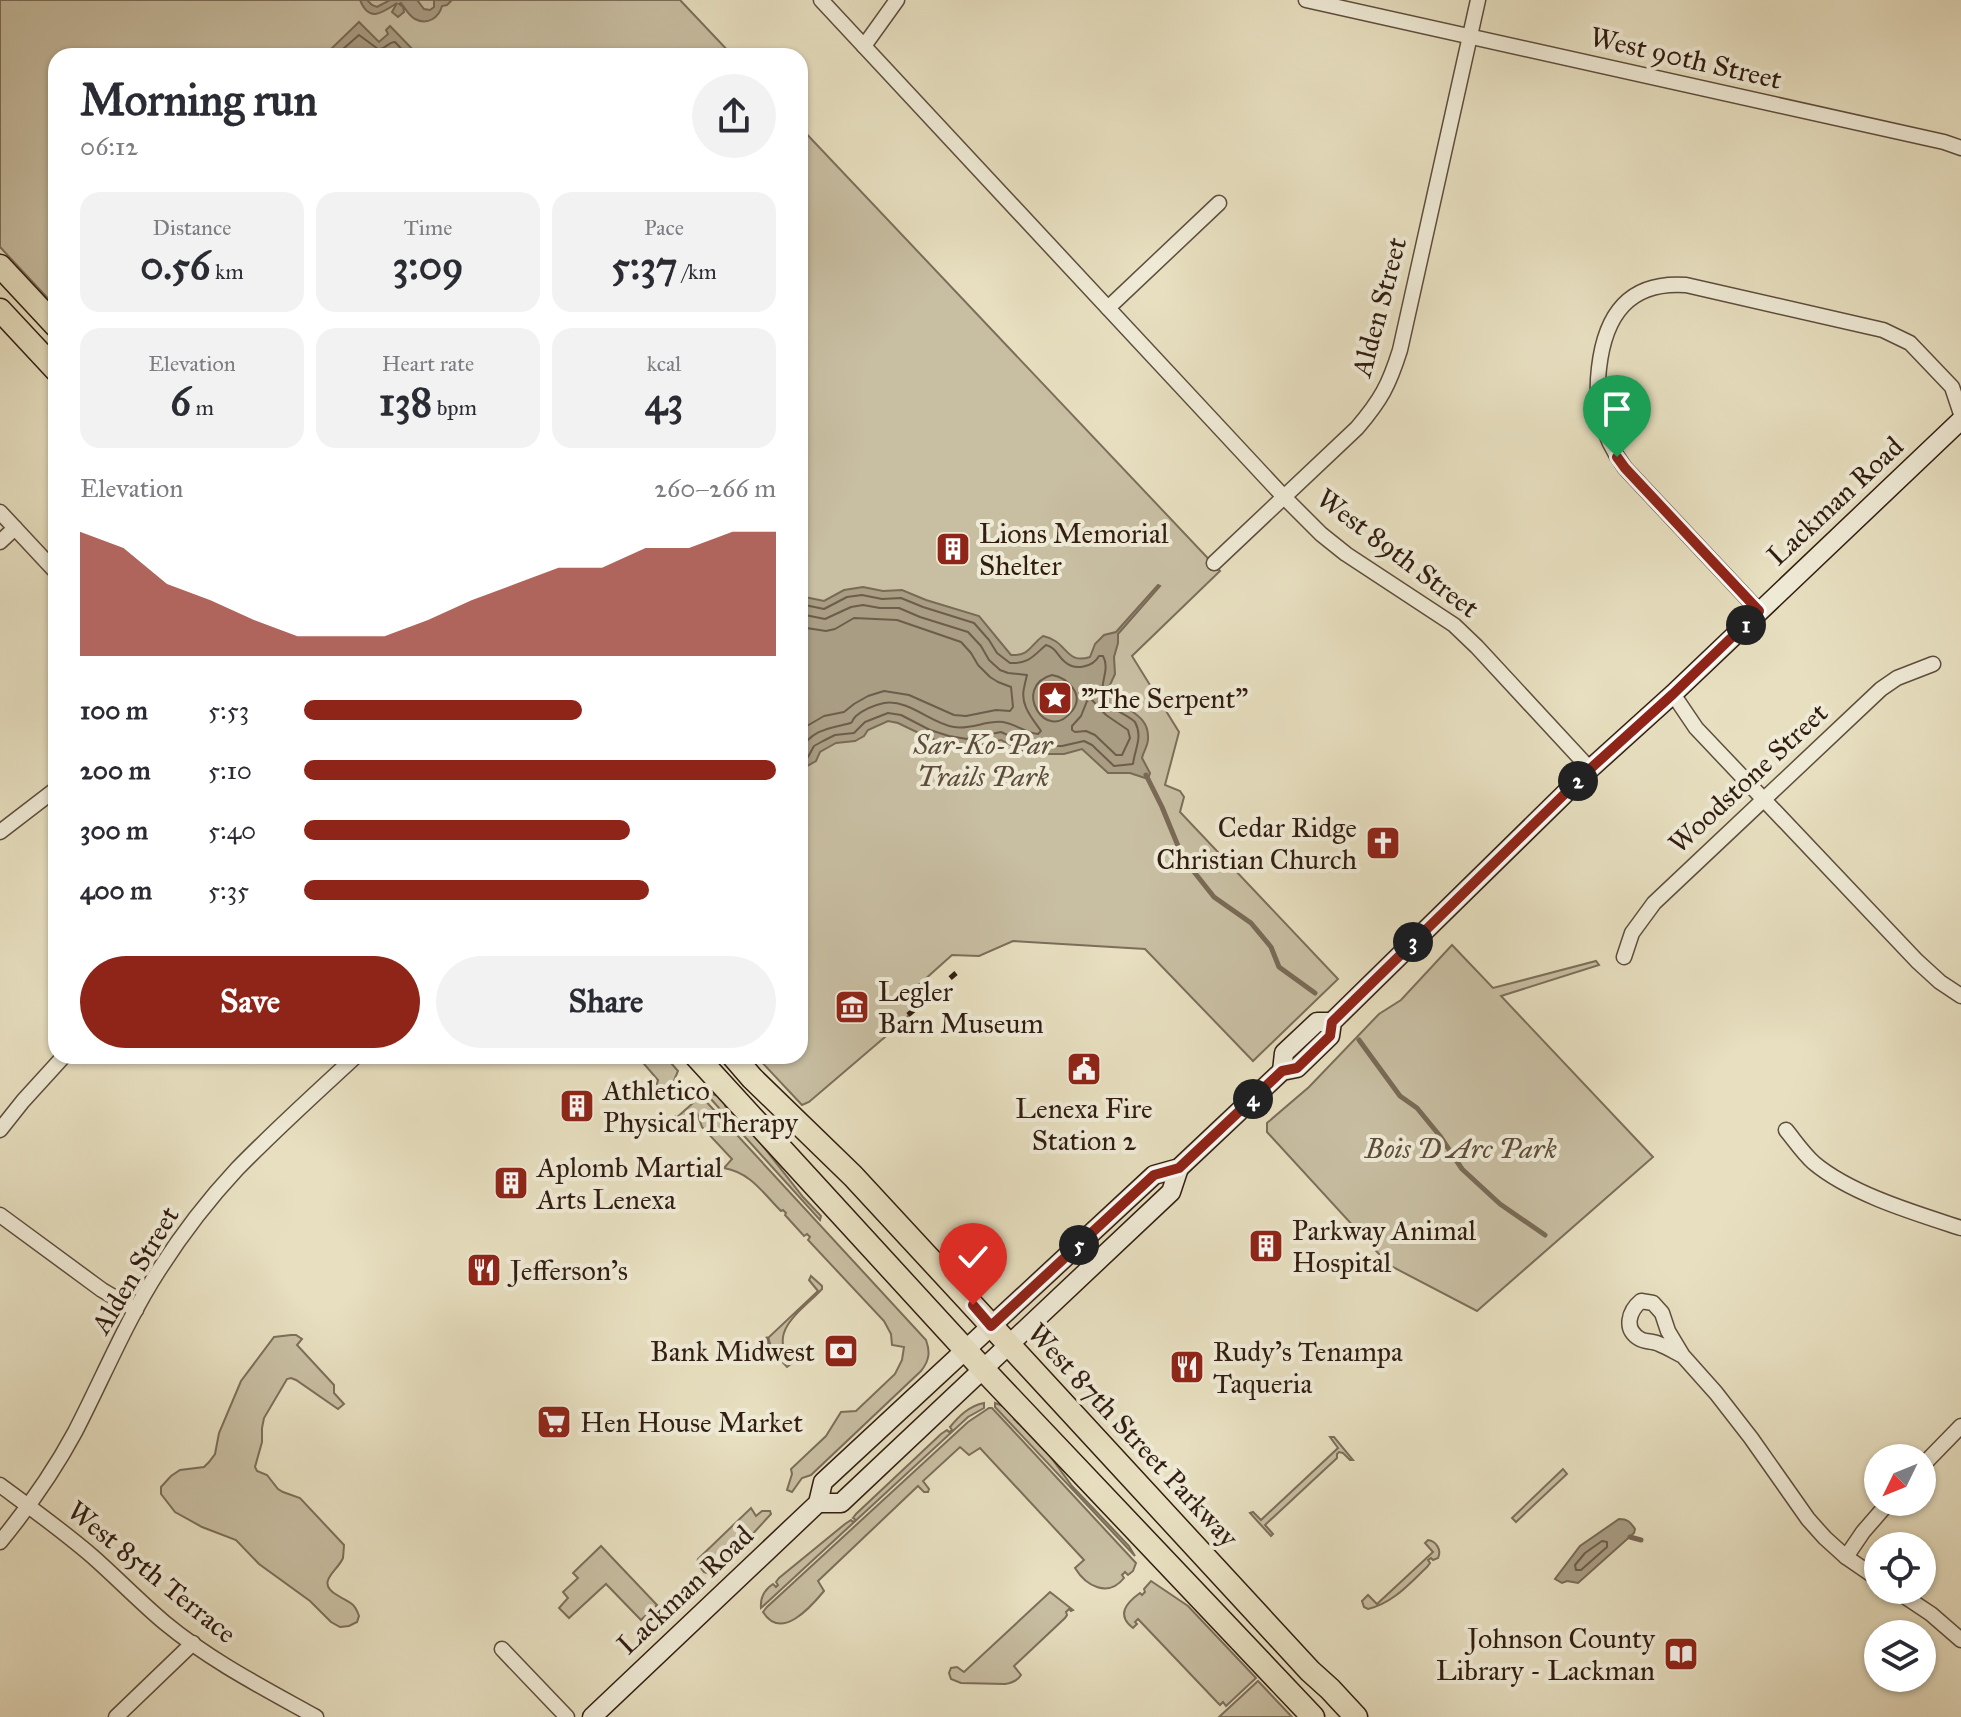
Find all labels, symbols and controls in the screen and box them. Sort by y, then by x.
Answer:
street label: West 90th Street [1587,19,1785,97]
text: Morning run [80,73,317,127]
button: share [692,74,776,158]
text: 06:12 [80,130,138,162]
text: Distance [153,214,231,241]
text: Time [404,214,452,241]
text: Pace [644,214,684,241]
street label: Alden Street [1343,233,1414,381]
text: 0.56 [140,241,210,290]
text: 3:09 [393,241,463,290]
text: 5:37 [611,241,677,290]
text: km [210,258,244,285]
text: /km [677,258,717,285]
text: Elevation [148,350,236,377]
text: Heart rate [382,350,474,377]
text: kcal [647,350,681,377]
pin [1583,375,1651,457]
text: 6 [170,377,191,426]
text: 138 [379,377,432,426]
text: 43 [645,377,683,426]
icon: arrive [1595,387,1639,431]
text: m [191,394,214,421]
text: bpm [432,394,477,421]
street label: Lackman Road [1760,429,1910,573]
text: Elevation [80,472,183,504]
text: 260–266 m [654,472,776,504]
street label: West 89th Street [1310,481,1486,625]
place label: Lions Memorial Shelter [979,516,1169,583]
building icon: Lions Memorial Shelter [934,530,972,568]
pin: 1 [1726,605,1766,645]
text: 1 [1742,611,1750,638]
place icon: "The Serpent" [1036,679,1074,717]
place label: "The Serpent" [1081,681,1248,716]
text: 100 m [80,694,148,726]
text: 5:53 [208,694,249,726]
street label: Woodstone Street [1661,695,1835,861]
park label: Sar-Ko-Par Trails Park [913,727,1054,794]
text: 200 m [80,754,151,786]
text: 5:10 [208,754,252,786]
pin: 2 [1558,761,1598,801]
text: 2 [1573,767,1583,794]
place label: Cedar Ridge Christian Church [1156,810,1357,877]
text: 300 m [80,814,148,846]
text: 5:40 [208,814,256,846]
church icon: Cedar Ridge Christian Church [1364,824,1402,862]
text: 400 m [80,874,152,906]
text: 5:35 [208,874,249,906]
pin: 3 [1393,922,1433,962]
text: 3 [1409,928,1417,955]
button: Save [80,956,420,1048]
button: Share [436,956,776,1048]
place label: Legler Barn Museum [878,974,1044,1041]
museum icon: Legler Barn Museum [833,988,871,1026]
public building icon: Lenexa Fire Station 2 [1065,1050,1103,1088]
place label: Athletico Physical Therapy [602,1073,799,1140]
pin: 4 [1233,1079,1273,1119]
text: 4 [1247,1085,1259,1112]
building icon: Athletico Physical Therapy [558,1087,596,1125]
place label: Lenexa Fire Station 2 [1015,1091,1153,1158]
park label: Bois D Arc Park [1363,1131,1557,1166]
place label: Aplomb Martial Arts Lenexa [536,1150,723,1217]
building icon: Aplomb Martial Arts Lenexa [492,1164,530,1202]
street label: Alden Street [83,1200,187,1341]
place label: Parkway Animal Hospital [1292,1213,1477,1280]
pin [939,1223,1007,1305]
pin: 5 [1059,1225,1099,1265]
building icon: Parkway Animal Hospital [1247,1227,1285,1265]
text: 5 [1074,1231,1084,1258]
icon: check [951,1235,995,1279]
restaurant icon: Jefferson's [465,1251,503,1289]
place label: Jefferson's [507,1253,628,1288]
street label: West 87th Street Parkway [1020,1316,1247,1555]
bank icon: Bank Midwest [822,1332,860,1370]
place label: Bank Midwest [650,1334,815,1369]
place label: Rudy's Tenampa Taqueria [1213,1334,1403,1401]
restaurant icon: Rudy's Tenampa Taqueria [1168,1348,1206,1386]
supermarket icon: Hen House Market [535,1403,573,1441]
place label: Hen House Market [580,1405,803,1440]
north arrow [1864,1444,1936,1516]
map controls [1864,1444,1936,1692]
street label: West 85th Terrace [60,1493,244,1651]
street label: Lackman Road [610,1518,760,1662]
button: locate [1864,1532,1936,1604]
button: layers [1864,1620,1936,1692]
place label: Johnson County Library - Lackman [1436,1621,1656,1688]
library icon: Johnson County Library - Lackman [1662,1635,1700,1673]

